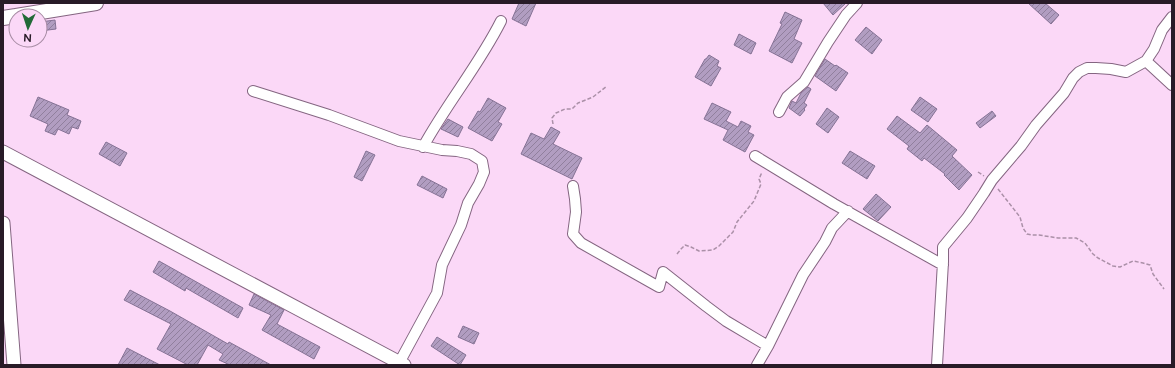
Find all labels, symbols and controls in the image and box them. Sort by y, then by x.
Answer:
north arrow [8,8,48,48]
text: N [23,31,32,44]

